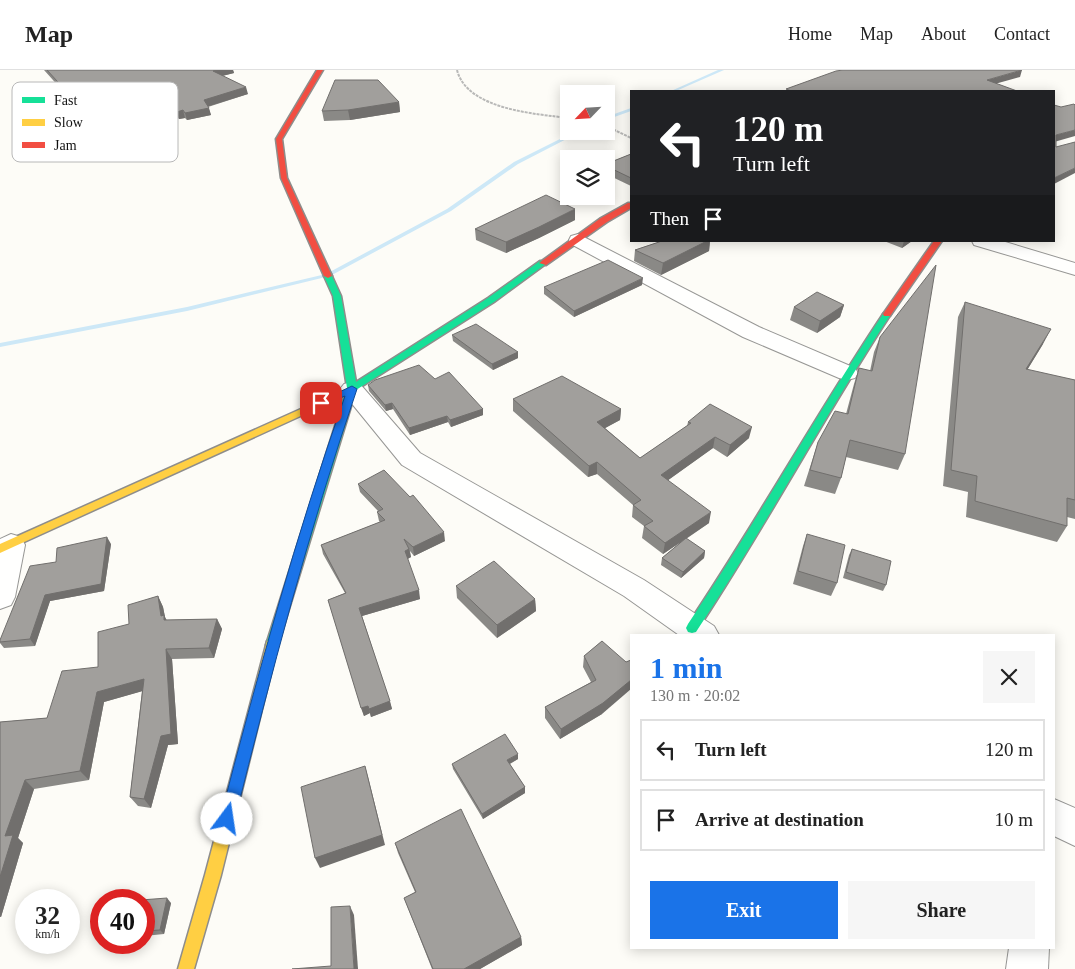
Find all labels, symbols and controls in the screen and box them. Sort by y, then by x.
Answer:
text: Map [25,21,73,47]
text: Home [788,24,832,44]
text: Map [860,24,893,44]
text: About [921,24,966,44]
text: Contact [994,24,1050,44]
legend [12,82,178,162]
north arrow [560,85,615,140]
map controls [560,85,615,205]
text: Fast [54,93,77,108]
icon: left [650,110,715,175]
text: 120 m [733,110,823,149]
text: Slow [54,115,84,130]
text: Jam [54,138,77,153]
button: layers [560,150,615,205]
text: Turn left [733,151,810,176]
icon: arrive [699,205,727,233]
text: Then [650,208,689,229]
pin [300,382,342,424]
icon: arrive [307,389,335,417]
text: 1 min [650,651,723,684]
button: close [983,651,1035,703]
text: 130 m · 20:02 [650,687,740,704]
icon: left [652,736,680,764]
text: Turn left [695,739,767,760]
text: 120 m [985,739,1033,760]
position arrow [200,792,252,844]
icon: arrive [652,806,680,834]
text: Arrive at destination [695,809,864,830]
text: 10 m [994,809,1033,830]
button: Exit [650,881,838,939]
button: Share [848,881,1035,939]
speed limit sign: 40 [90,889,155,954]
text: 32 [35,902,60,929]
text: km/h [35,927,60,941]

